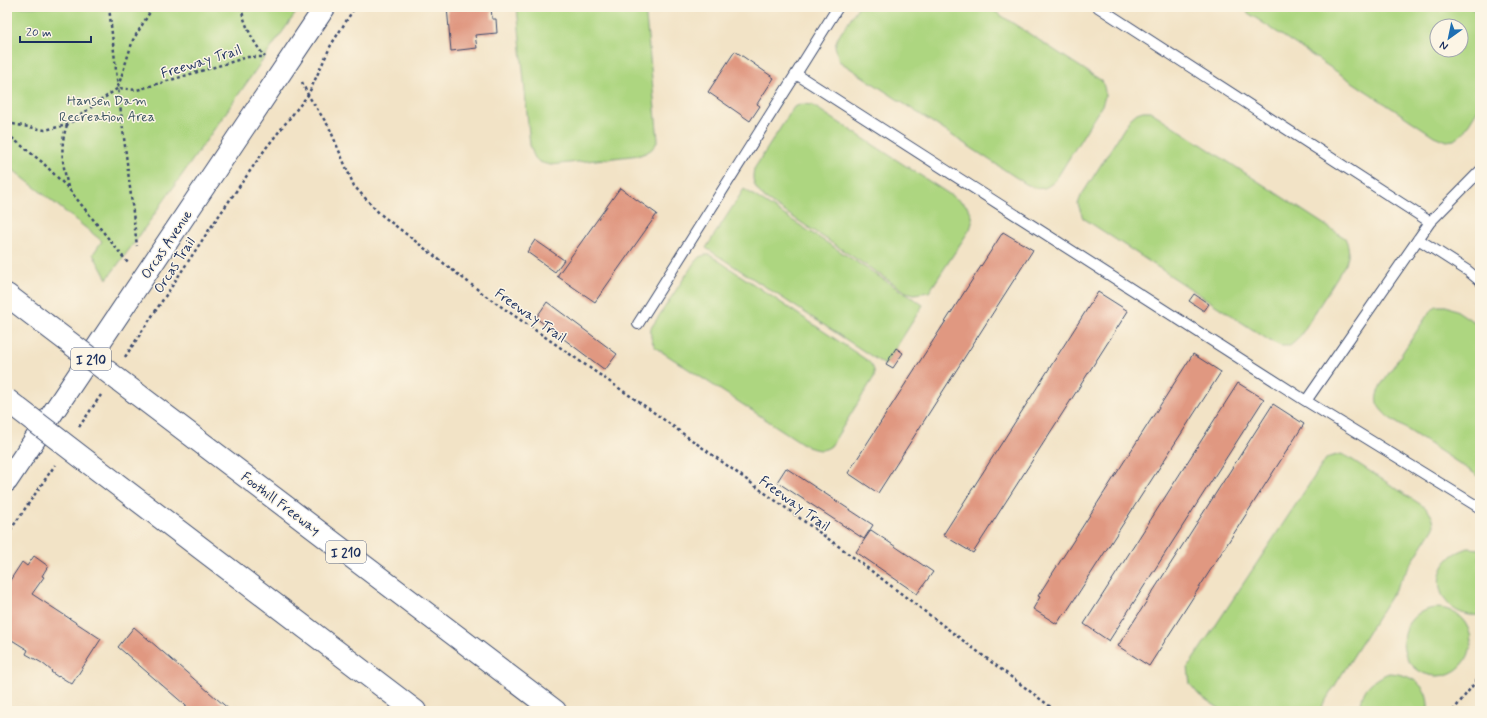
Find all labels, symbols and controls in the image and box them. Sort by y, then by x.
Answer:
scale bar [20,18,91,44]
north arrow [1429,18,1469,58]
text: 20 m [26,25,52,41]
text: N [1437,38,1451,53]
street label: Freeway Trail [159,41,244,83]
park label: Hansen Dam Recreation Area [59,92,155,126]
street label: Orcas Avenue [137,206,197,283]
street label: Orcas Trail [150,234,200,297]
street label: Freeway Trail [491,284,570,347]
road number: I 210 [71,348,111,370]
street label: Foothill Freeway [237,468,324,539]
street label: Freeway Trail [755,472,833,536]
road number: I 210 [326,541,366,563]

